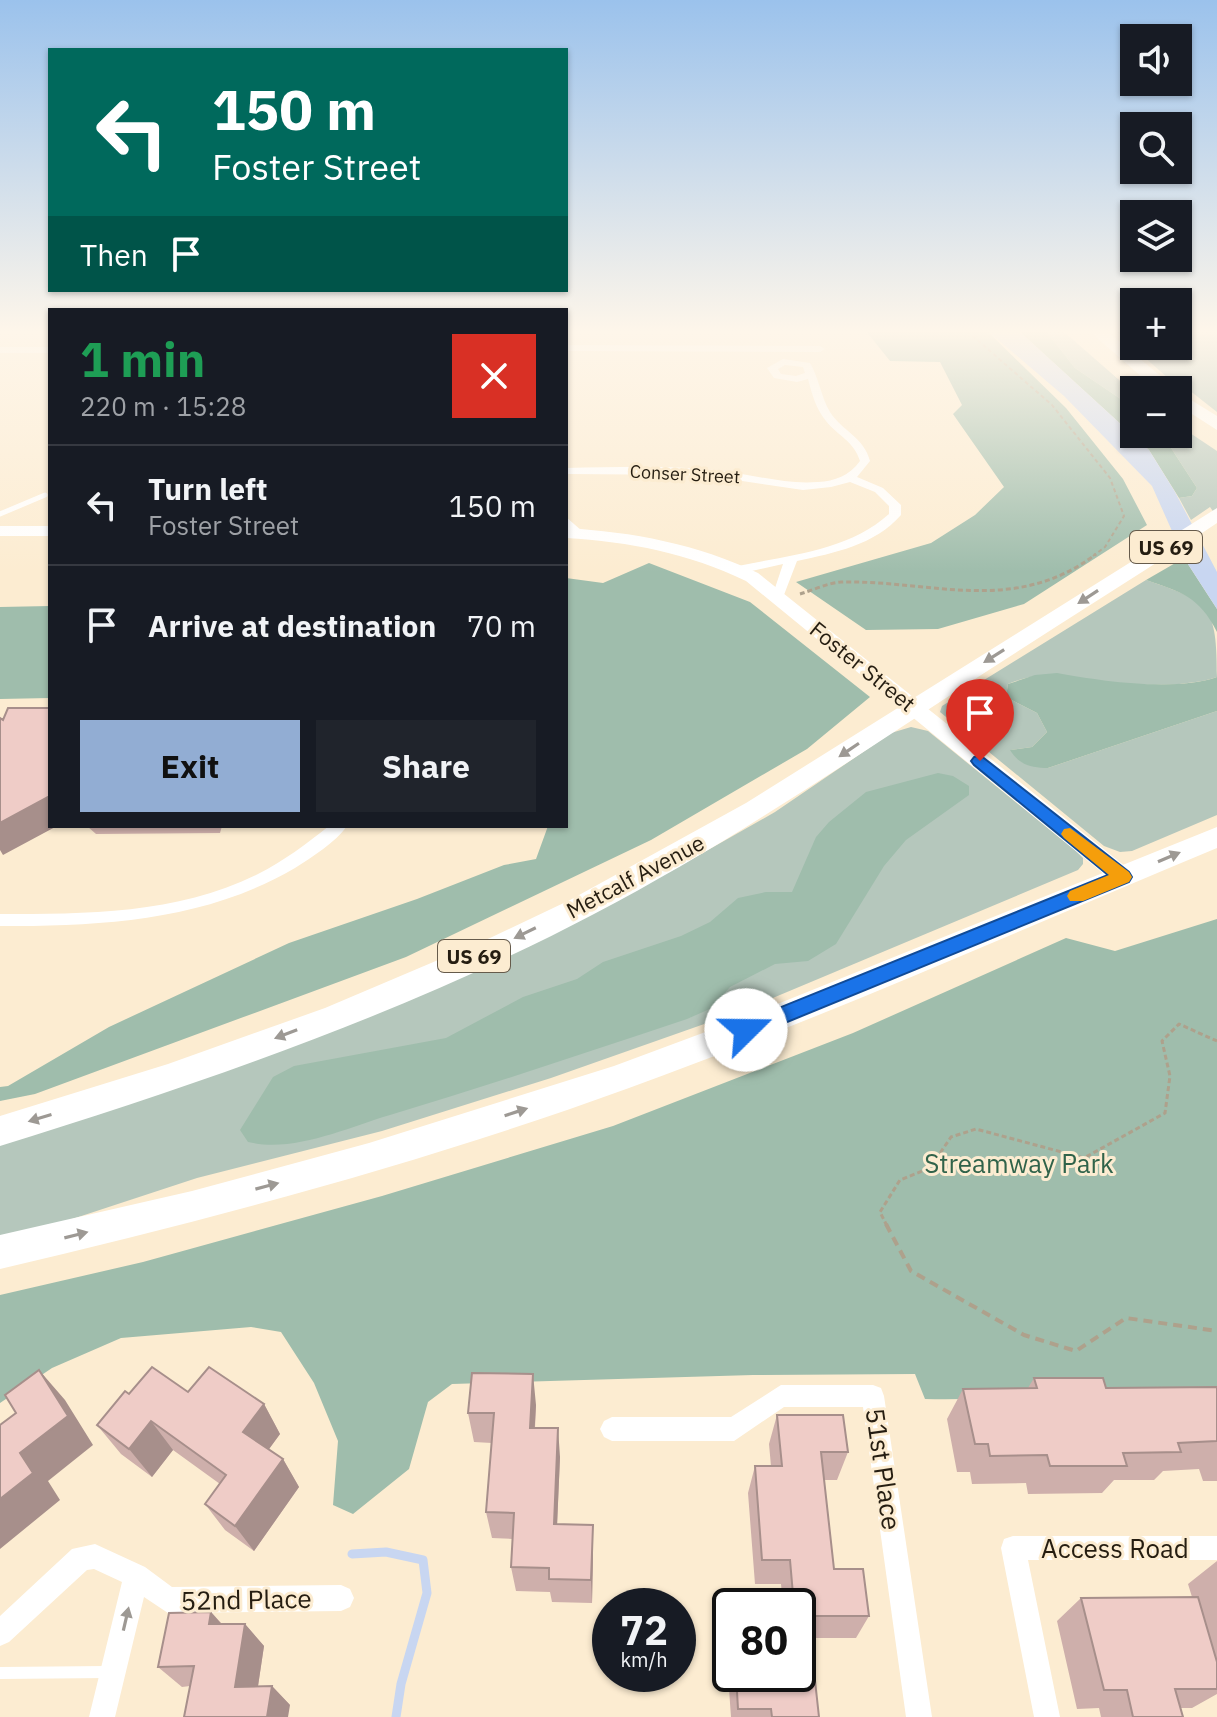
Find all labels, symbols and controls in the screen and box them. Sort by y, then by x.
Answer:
map controls [1120,24,1192,448]
button: sound [1120,24,1192,96]
text: 150 m [212,73,376,145]
icon: left [80,80,184,184]
button: search [1120,112,1192,184]
text: Foster Street [212,143,421,190]
button: layers [1120,200,1192,272]
icon: arrive [164,232,208,276]
text: Then [80,235,148,274]
button: + [1120,288,1192,360]
text: 1 min [80,328,205,390]
button: close [452,334,536,418]
button: − [1120,376,1192,448]
text: 220 m · 15:28 [80,389,246,423]
street label: Conser Street [629,460,741,488]
text: Turn left [148,469,267,508]
icon: left [80,483,124,527]
text: 150 m [449,486,536,525]
text: Foster Street [148,508,299,542]
road number: US 69 [1130,531,1202,563]
one-way arrow [1077,590,1098,605]
icon: arrive [80,603,124,647]
text: Arrive at destination [148,606,436,645]
text: 70 m [467,606,536,645]
street label: Foster Street [804,614,922,718]
one-way arrow [984,649,1005,664]
pin [946,679,1014,761]
icon: arrive [958,691,1002,735]
button: Exit [80,720,300,812]
button: Share [316,720,536,812]
one-way arrow [839,743,860,758]
street label: Metcalf Avenue [561,827,709,925]
one-way arrow [1157,851,1181,864]
one-way arrow [514,926,537,940]
road number: US 69 [438,940,510,972]
position arrow [704,988,788,1072]
one-way arrow [274,1028,298,1041]
one-way arrow [504,1105,528,1118]
one-way arrow [28,1113,52,1125]
park label: Streamway Park [924,1146,1114,1180]
one-way arrow [255,1179,279,1192]
one-way arrow [64,1228,89,1240]
street label: 51st Place [859,1406,909,1532]
street label: Access Road [1041,1531,1189,1565]
street label: 52nd Place [180,1581,312,1617]
speed limit sign: 80 [712,1588,816,1692]
text: 72 [620,1604,668,1656]
one-way arrow [120,1606,132,1631]
text: km/h [620,1646,668,1673]

